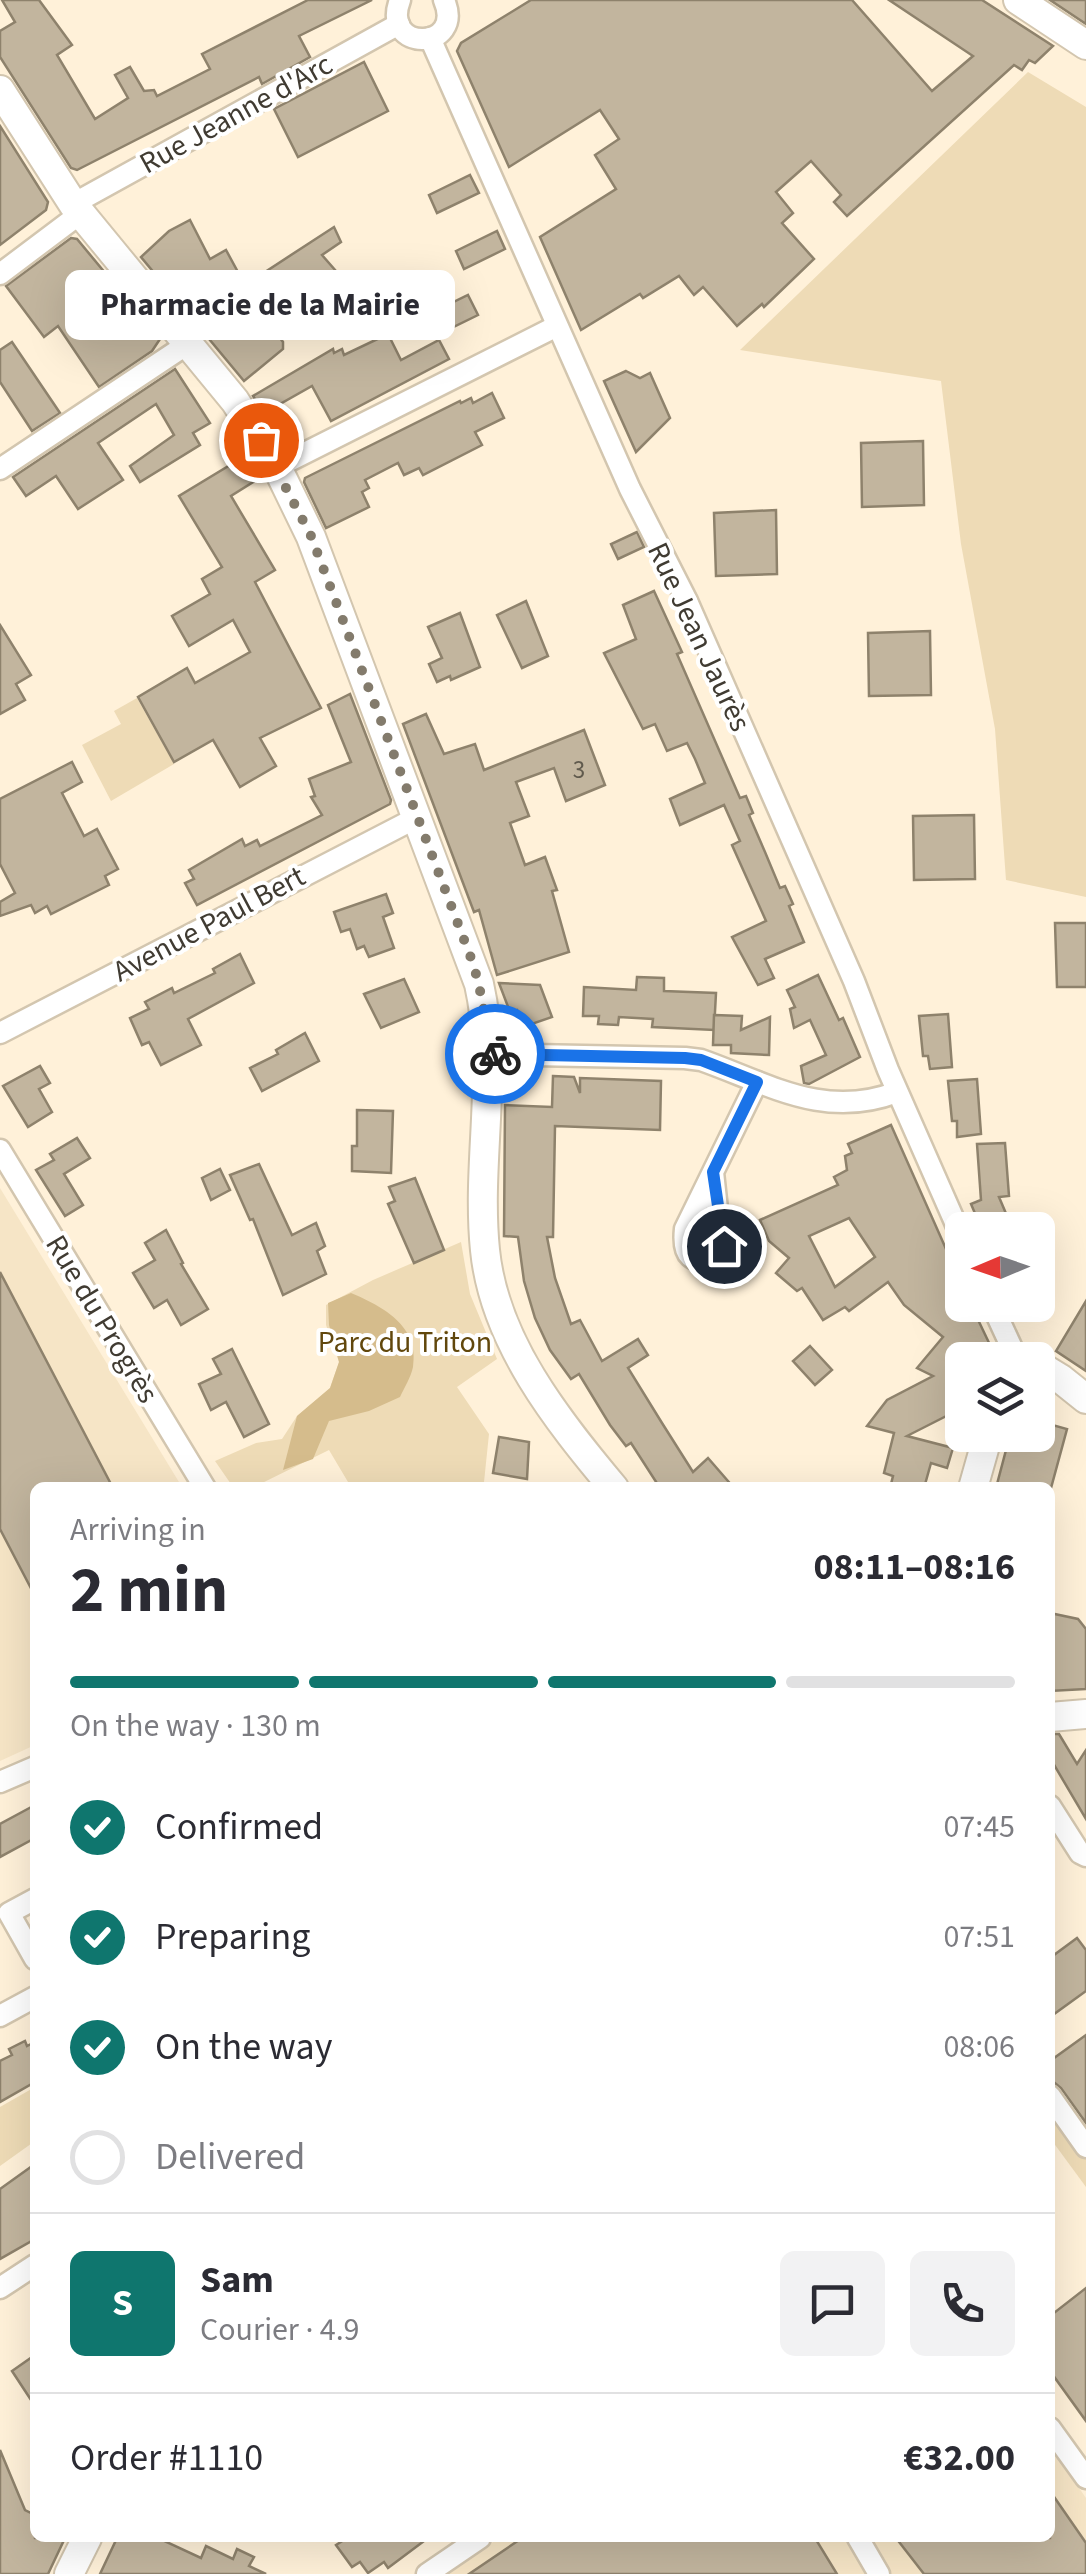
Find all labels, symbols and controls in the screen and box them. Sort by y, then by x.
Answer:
street label: Rue Jeanne d'Arc [132,43,340,185]
callout: Pharmacie de la Mairie [66,270,456,340]
text: Pharmacie de la Mairie [100,282,420,328]
pin [219,398,304,483]
icon: bag [234,413,289,468]
street label: Rue Jean Jaurès [636,535,762,739]
house number: 3 [573,752,585,788]
street label: Avenue Paul Bert [105,855,313,993]
courier [445,1004,545,1104]
icon: bike [468,1027,523,1082]
pin [682,1204,767,1289]
north arrow [945,1212,1055,1322]
map controls [945,1212,1055,1452]
icon: home [697,1219,752,1274]
street label: Rue du Progrès [35,1227,169,1411]
park label: Parc du Triton [318,1321,492,1364]
button: layers [945,1342,1055,1452]
text: Arriving in [70,1507,206,1553]
text: 08:11–08:16 [813,1540,1015,1594]
text: 2 min [70,1544,228,1637]
text: On the way · 130 m [70,1703,321,1749]
icon: check [70,1800,125,1855]
text: Confirmed [155,1800,323,1854]
text: 07:45 [943,1804,1015,1850]
icon: check [70,1910,125,1965]
text: Preparing [155,1910,310,1964]
text: 07:51 [943,1914,1015,1960]
icon: check [70,2020,125,2075]
text: On the way [155,2020,332,2074]
text: 08:06 [943,2024,1015,2070]
text: Delivered [155,2130,305,2184]
button: chat [780,2251,885,2356]
button: phone [910,2251,1015,2356]
text: Sam [200,2253,274,2307]
text: S [112,2276,133,2330]
text: Courier · 4.9 [200,2307,360,2353]
text: Order #1110 [70,2431,263,2485]
text: €32.00 [903,2431,1015,2485]

